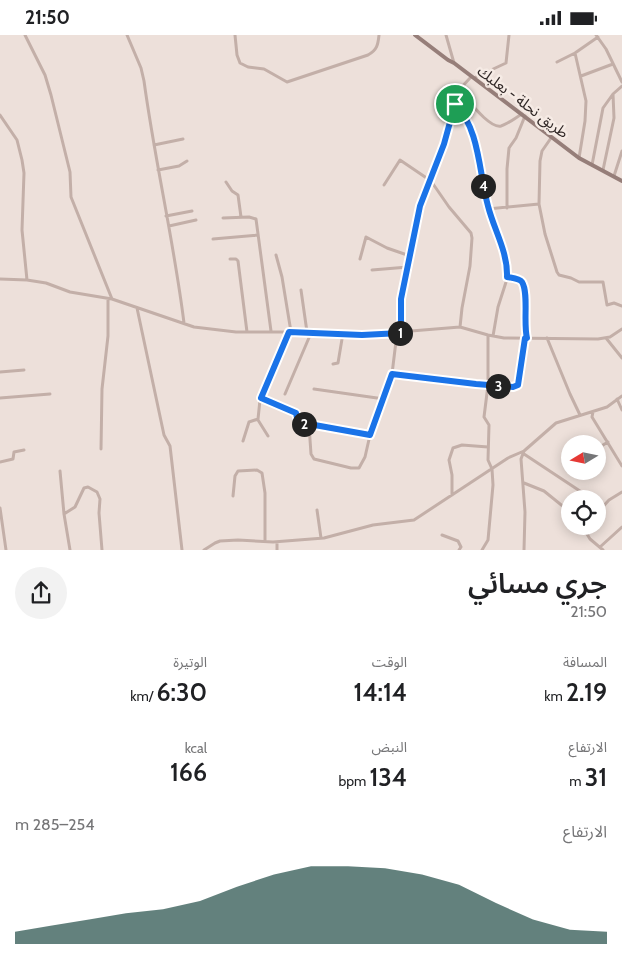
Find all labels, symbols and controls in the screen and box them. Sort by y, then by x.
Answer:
text: 21:50 [25,6,70,29]
street label: طريق نحلة - بعلبك [473,62,572,143]
pin [434,83,476,125]
icon: arrive [441,90,469,118]
pin: 4 [470,173,496,199]
text: 4 [479,177,488,195]
pin: 1 [388,321,412,345]
text: 1 [398,324,403,342]
pin: 3 [486,373,510,399]
text: 3 [495,377,502,395]
pin: 2 [292,411,316,437]
text: 2 [301,415,308,433]
north arrow [561,435,606,480]
map controls [561,435,606,535]
button: locate [561,490,606,535]
text: جري مسائي [468,566,607,600]
button: share [15,567,67,619]
text: 21:50 [570,602,607,621]
text: الوتيرة [173,653,207,671]
text: الوقت [372,653,407,671]
text: المسافة [563,653,607,671]
text: 6:30 [156,677,207,707]
text: 14:14 [354,677,407,707]
text: 2.19 [566,677,607,707]
text: /km [130,687,156,705]
text: km [544,687,566,705]
text: النبض [371,738,407,756]
text: الارتفاع [569,738,607,756]
text: kcal [185,739,207,757]
text: 166 [170,757,207,787]
text: 134 [370,762,407,792]
text: 31 [585,762,607,792]
text: bpm [339,772,370,790]
text: m [569,772,585,790]
text: 254–285 m [15,815,94,834]
text: الارتفاع [563,822,607,841]

